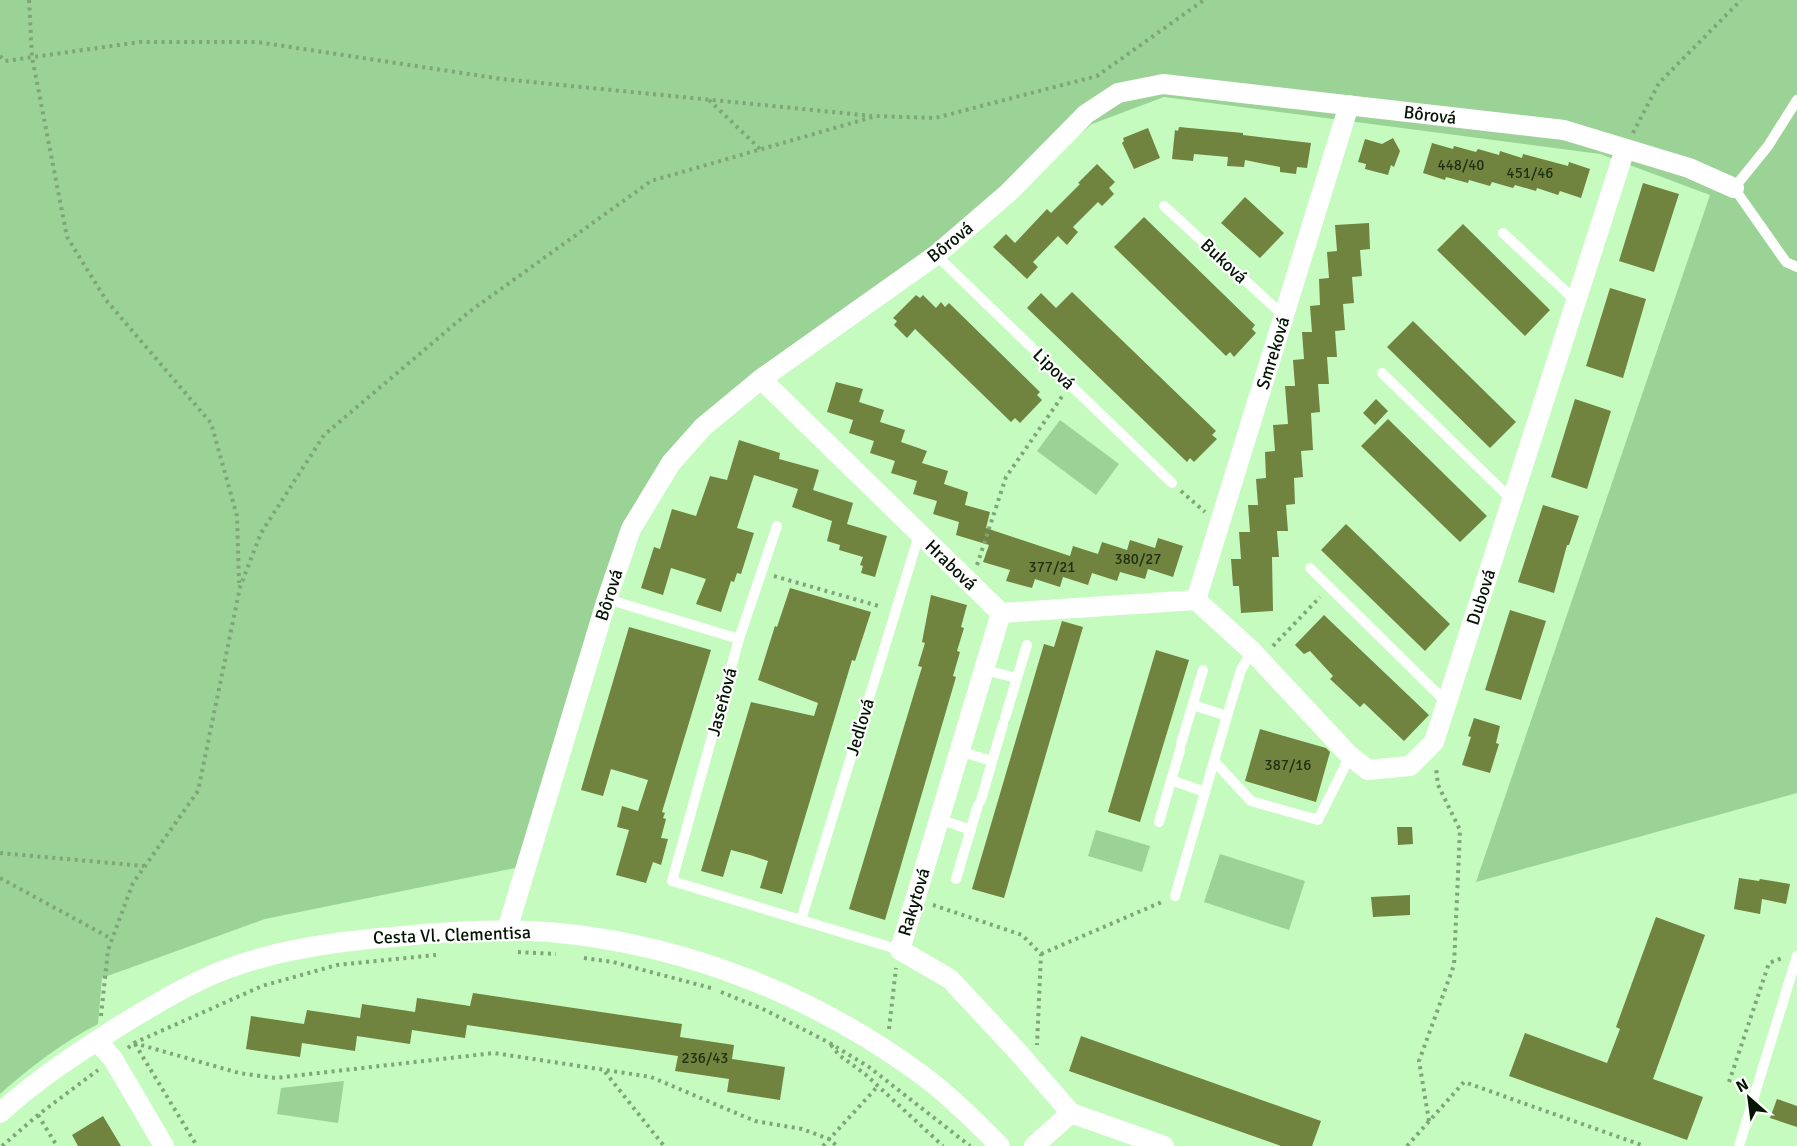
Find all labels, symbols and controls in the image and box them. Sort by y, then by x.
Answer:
street label: Bôrová [1402,101,1458,129]
house number: 448/40 [1438,156,1484,174]
house number: 451/46 [1507,164,1553,182]
street label: Bôrová [922,217,978,267]
street label: Buková [1196,234,1252,288]
street label: Smreková [1252,314,1294,392]
street label: Lipová [1028,344,1080,394]
street label: Hrabová [920,535,982,595]
house number: 380/27 [1115,550,1161,568]
house number: 377/21 [1029,558,1075,576]
street label: Bôrová [590,566,628,624]
street label: Dubová [1462,566,1500,628]
street label: Jaseňová [702,665,742,739]
street label: Jedľová [841,696,879,758]
house number: 387/16 [1265,756,1311,774]
street label: Rakytová [893,865,935,939]
street label: Cesta Vl. Clementisa [373,921,531,949]
house number: 236/43 [682,1049,728,1067]
north arrow [1719,1068,1779,1128]
text: N [1733,1074,1752,1097]

